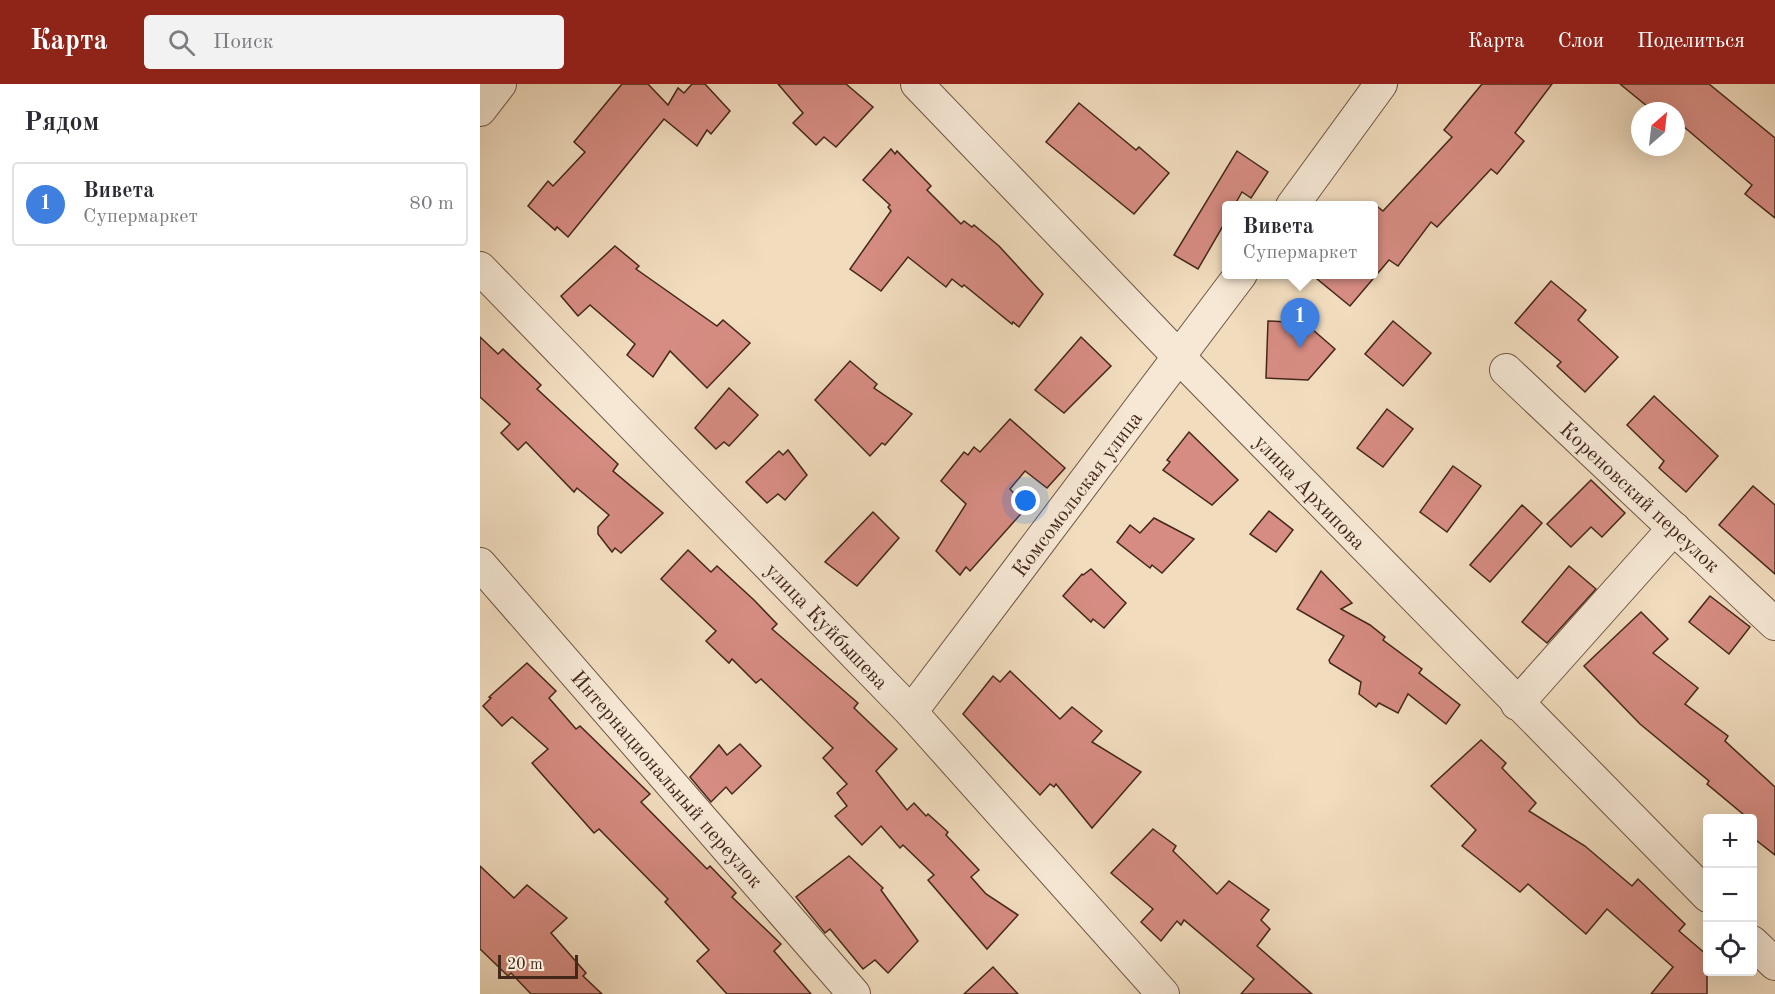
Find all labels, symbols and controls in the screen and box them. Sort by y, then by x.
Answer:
search box [144,15,564,69]
icon: search [165,26,198,59]
text: Карта [30,28,108,56]
text: Поиск [213,31,274,53]
text: Карта [1468,31,1525,52]
text: Слои [1558,31,1604,52]
text: Поделиться [1637,31,1745,52]
north arrow [1631,102,1685,156]
text: Рядом [24,110,99,136]
text: Вивета [83,180,154,202]
text: 1 [40,194,51,214]
text: 80 m [409,194,454,214]
popup [1222,201,1378,279]
text: Супермаркет [83,207,198,227]
text: Вивета [1243,216,1314,238]
text: Супермаркет [1243,243,1357,263]
pin: 1 [1280,298,1320,348]
street label: Комсомольская улица [1009,408,1147,581]
street label: Кореновский переулок [1555,419,1723,578]
street label: улица Архипова [1249,432,1369,555]
your location [1011,486,1040,515]
street label: улица Куйбышева [760,560,891,694]
street label: Интернациональный переулок [566,667,766,893]
map controls [1703,814,1757,976]
button: + [1703,814,1757,868]
button: − [1703,868,1757,922]
button: locate [1703,922,1757,976]
scale bar [498,952,578,980]
text: 20 m [507,957,543,973]

